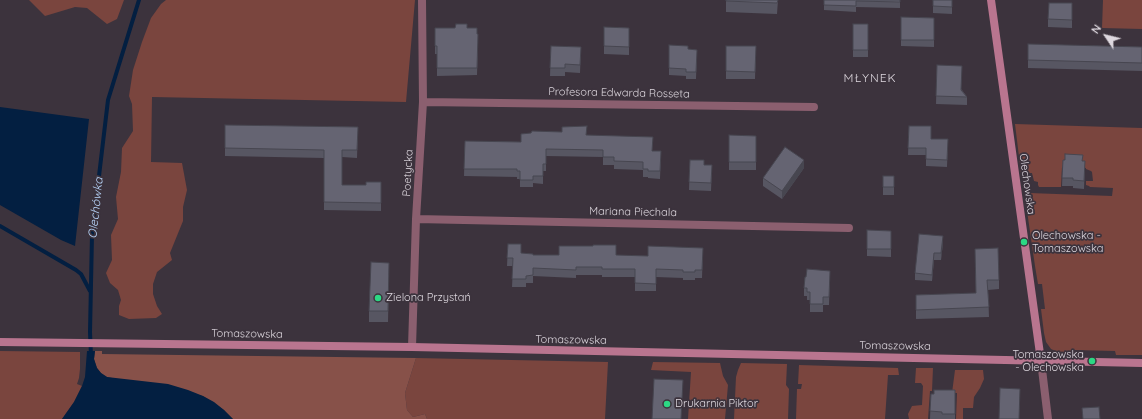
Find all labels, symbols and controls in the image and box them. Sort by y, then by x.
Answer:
north arrow [1086,16,1126,56]
text: N [1088,22,1104,36]
district label: MŁYNEK [843,71,897,85]
street label: Profesora Edwarda Rosseta [548,85,690,101]
street label: Poetycka [400,149,416,197]
street label: Olechowska [1016,153,1038,215]
water label: Olechówka [86,177,106,239]
street label: Mariana Piechala [589,205,677,219]
place label: Olechowska - Tomaszowska [1032,229,1104,255]
marker: Olechowska - Tomaszowska [1019,237,1029,247]
place label: Zielona Przystań [386,291,471,305]
marker: Zielona Przystań [373,293,383,303]
street label: Tomaszowska [211,327,283,341]
street label: Tomaszowska [535,333,607,347]
street label: Tomaszowska [859,339,931,353]
place label: Tomaszowska - Olechowska [1012,348,1084,374]
marker: Tomaszowska - Olechowska [1087,356,1097,366]
place label: Drukarnia Piktor [675,397,758,411]
marker: Drukarnia Piktor [662,399,672,409]

